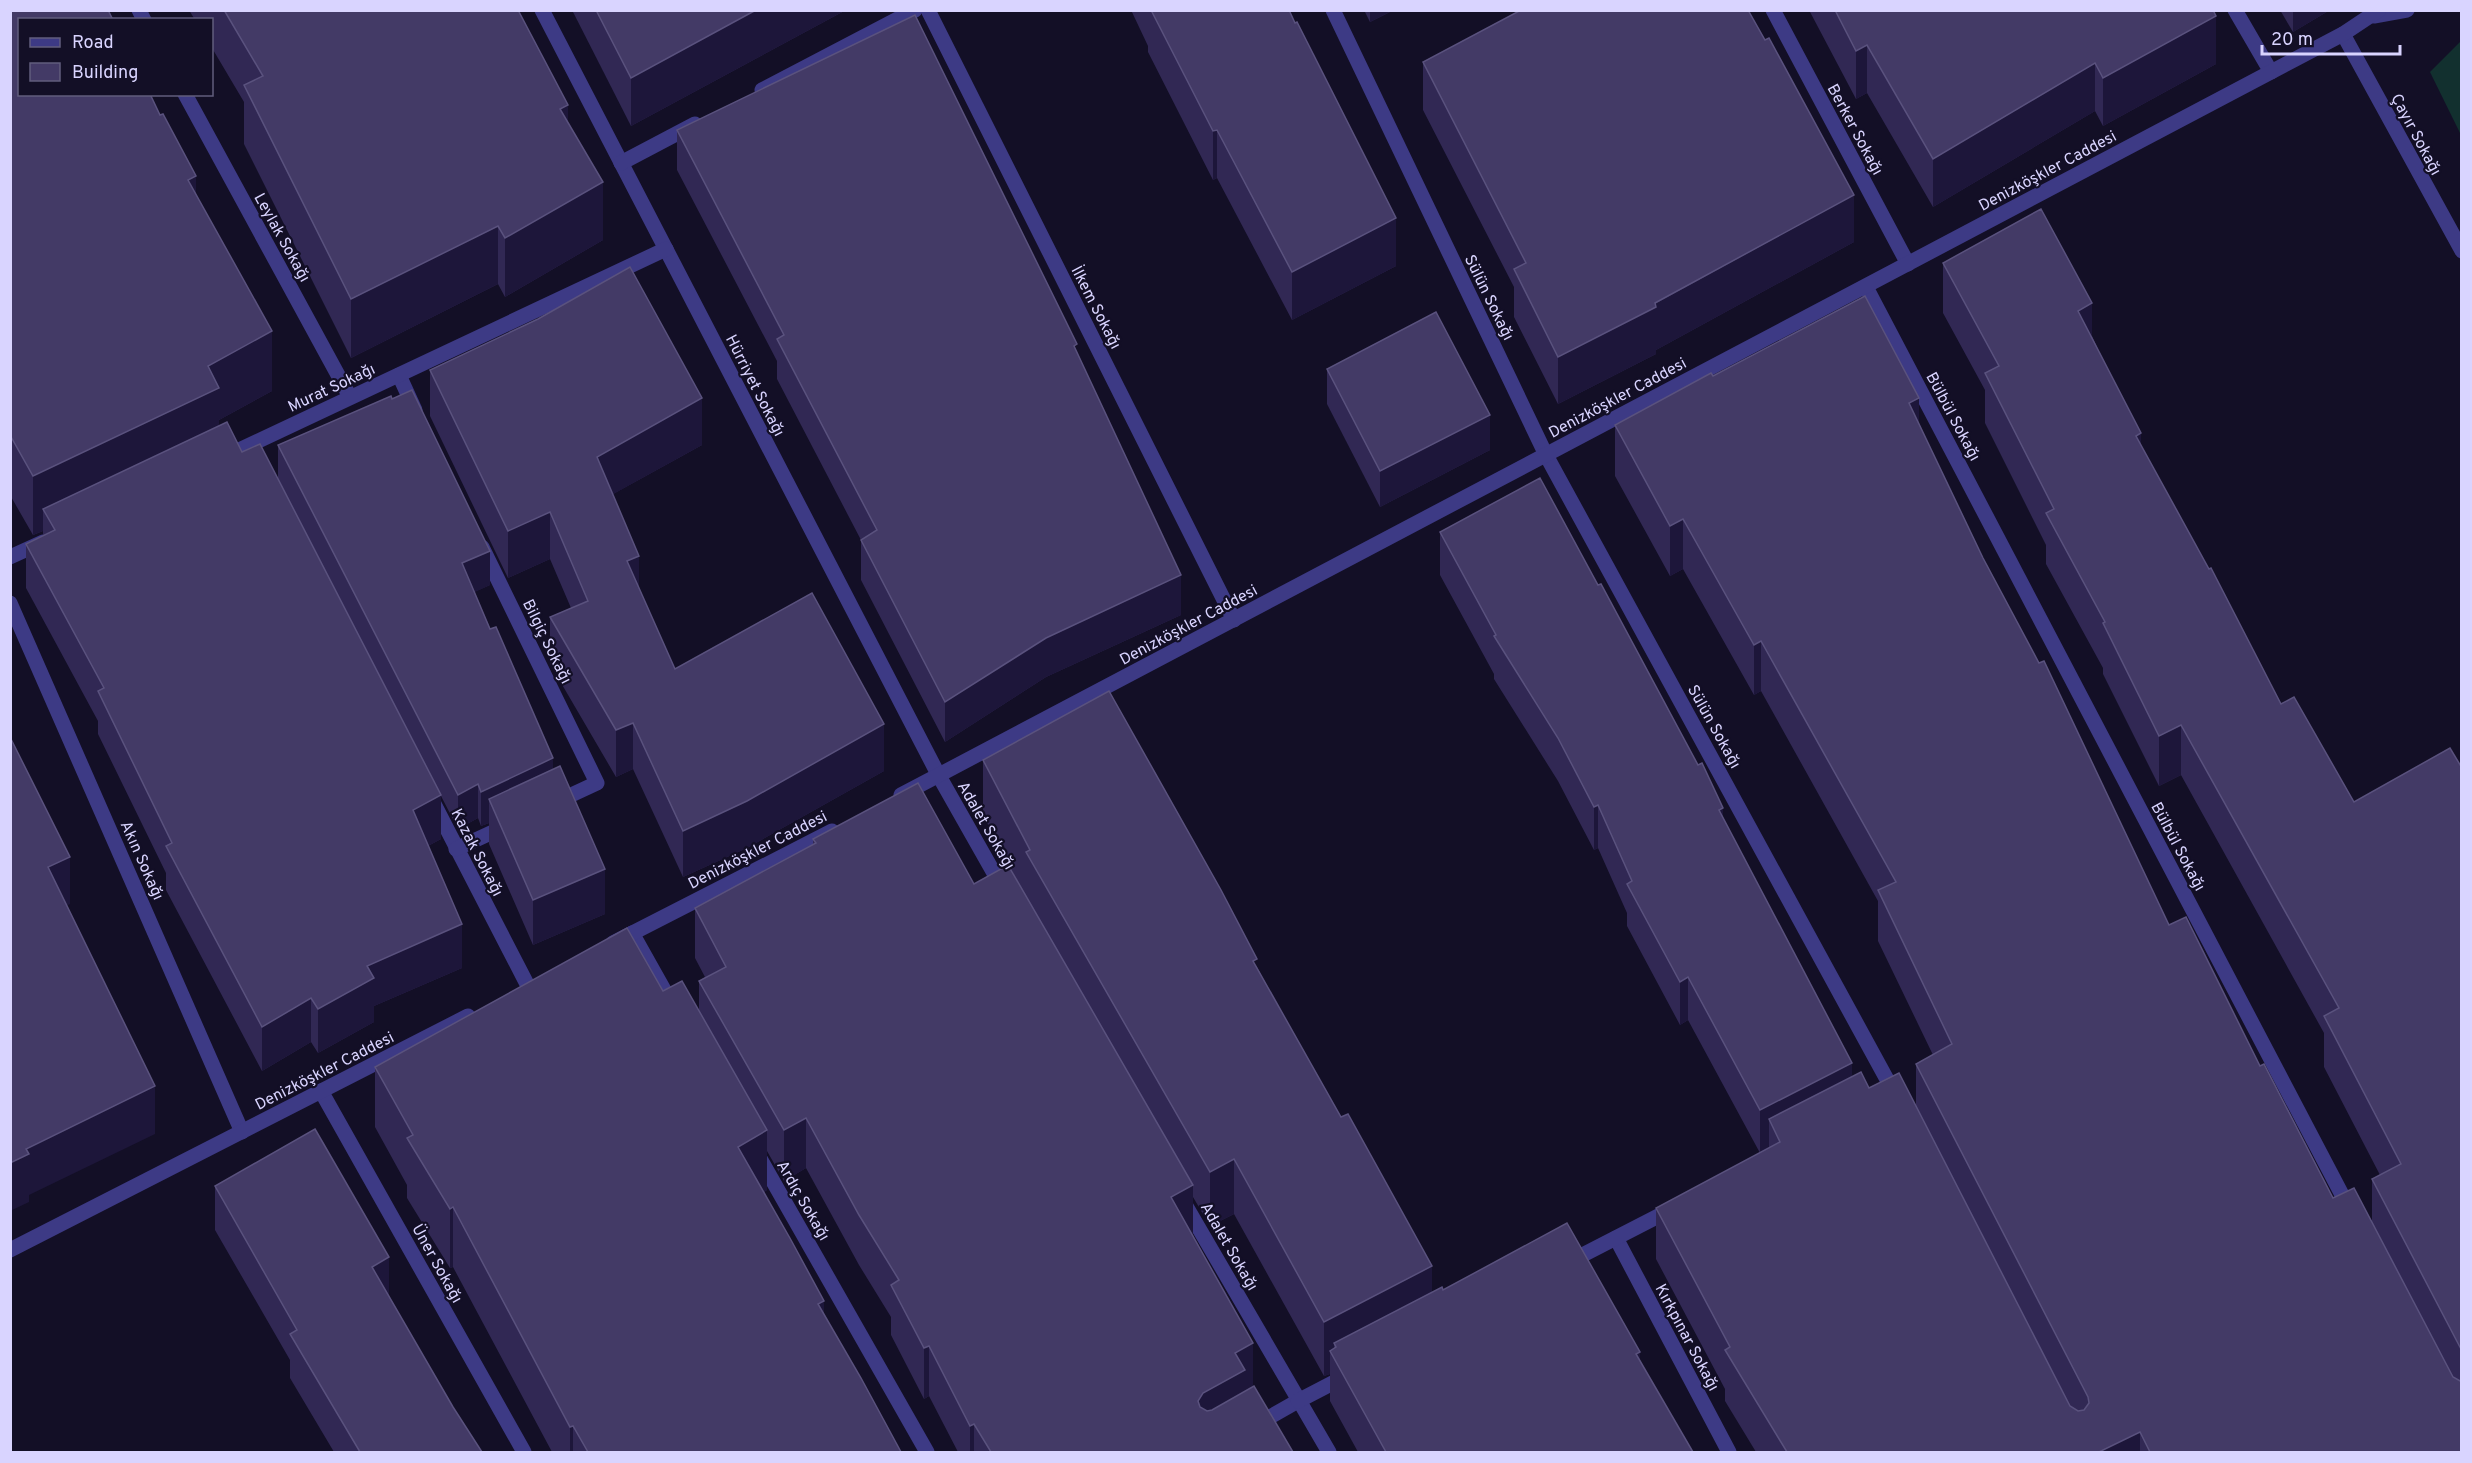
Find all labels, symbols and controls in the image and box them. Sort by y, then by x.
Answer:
legend [18,18,213,96]
scale bar [2262,18,2400,56]
text: 20 m [2271,29,2313,52]
text: Road [72,32,114,55]
text: Building [72,62,138,85]
street label: Berker Sokağı [1822,81,1887,179]
street label: Çayır Sokağı [2385,91,2445,179]
street label: Denizköşkler Caddesi [1976,127,2120,217]
street label: Leylak Sokağı [249,190,314,286]
street label: Sülün Sokağı [1459,252,1518,344]
street label: İlkem Sokağı [1066,262,1126,353]
street label: Hürriyet Sokağı [720,332,788,440]
street label: Denizköşkler Caddesi [1546,354,1690,444]
street label: Murat Sokağı [285,360,379,418]
street label: Bülbül Sokağı [1920,369,1984,465]
street label: Denizköşkler Caddesi [1117,581,1261,671]
street label: Bilgiç Sokağı [517,596,575,687]
street label: Sülün Sokağı [1682,682,1744,772]
street label: Adalet Sokağı [952,778,1019,874]
street label: Bülbül Sokağı [2145,799,2209,895]
street label: Kazak Sokağı [446,806,507,900]
street label: Denizköşkler Caddesi [685,807,831,894]
street label: Akın Sokağı [115,818,168,904]
street label: Denizköşkler Caddesi [252,1028,398,1115]
street label: Ardıç Sokağı [771,1157,833,1245]
street label: Adalet Sokağı [1195,1199,1262,1295]
street label: Üner Sokağı [406,1220,468,1307]
street label: Kırkpınar Sokağı [1650,1281,1723,1395]

